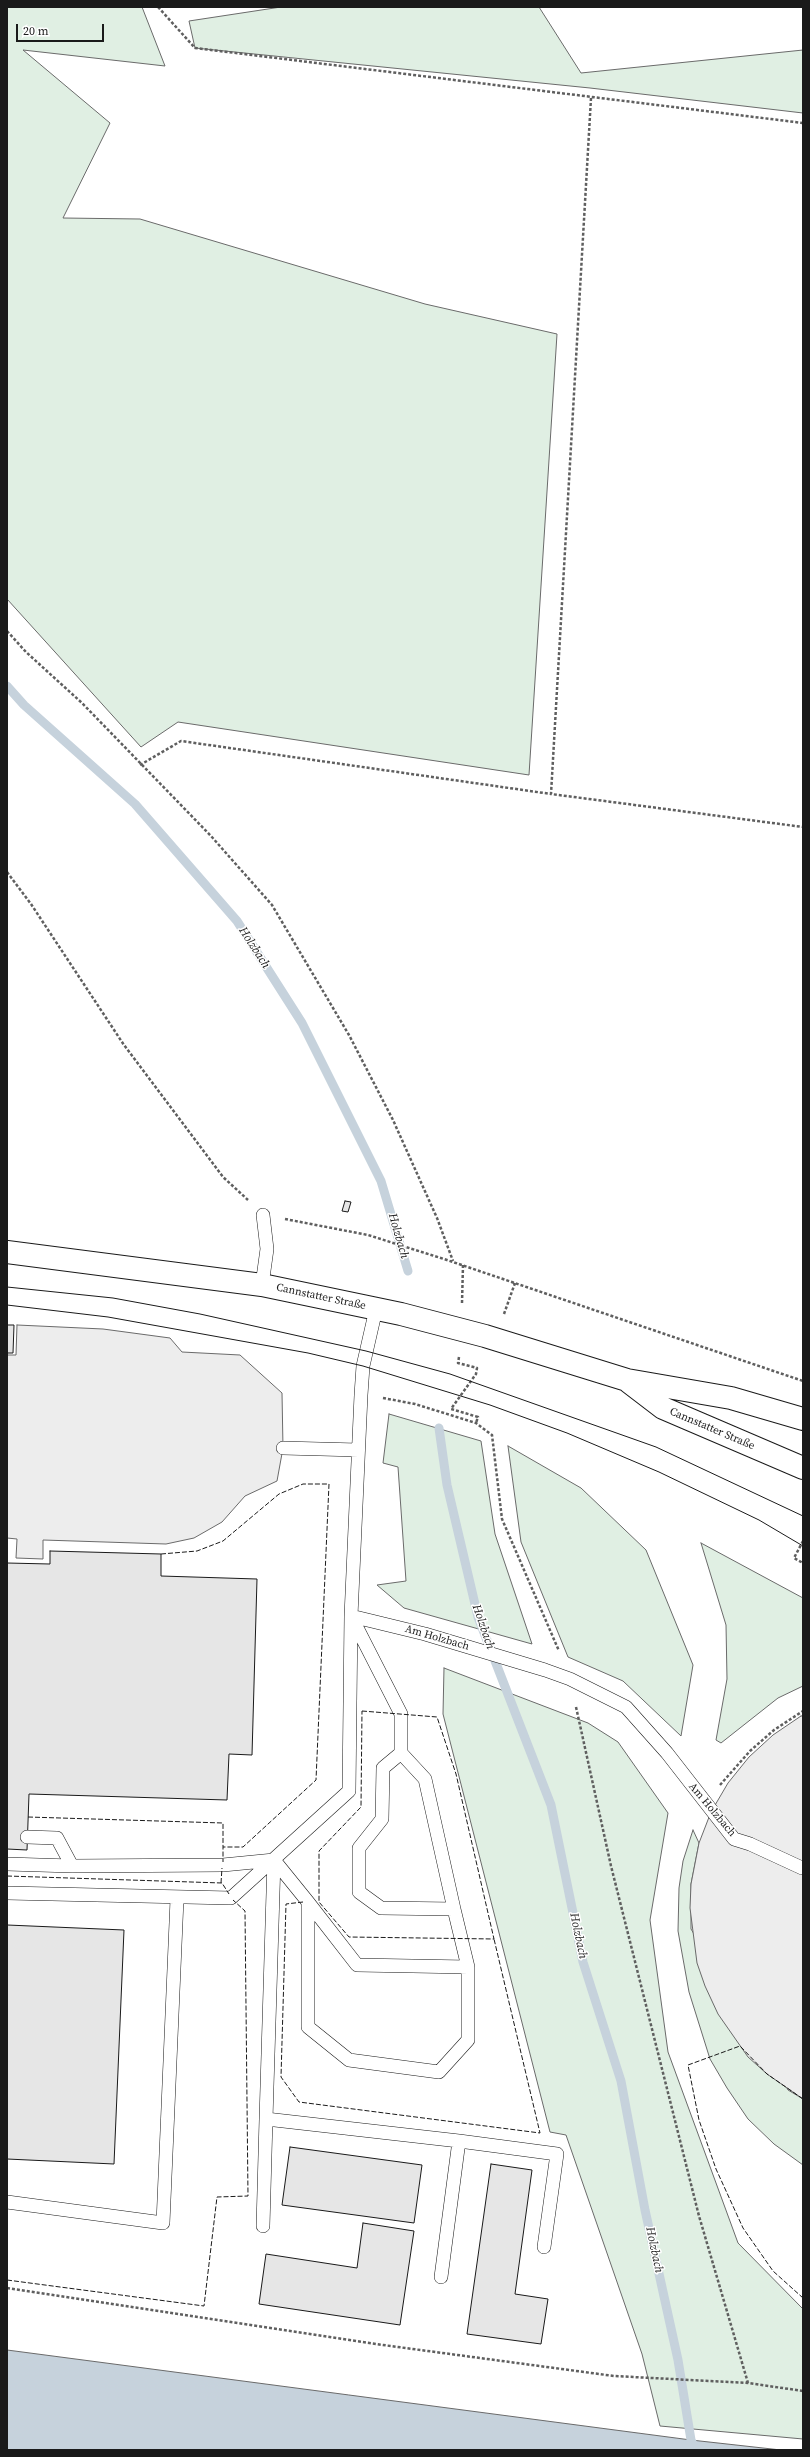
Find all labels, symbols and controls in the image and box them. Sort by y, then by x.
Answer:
scale bar [18,16,106,42]
text: 20 m [23,23,49,39]
water label: Holzbach [235,925,273,971]
water label: Holzbach [385,1212,411,1260]
street label: Cannstatter Straße [275,1281,367,1313]
street label: Cannstatter Straße [667,1405,757,1453]
water label: Holzbach [469,1603,497,1651]
street label: Am Holzbach [403,1623,471,1653]
street label: Am Holzbach [686,1780,738,1840]
water label: Holzbach [566,1912,590,1960]
water label: Holzbach [642,2226,666,2274]

